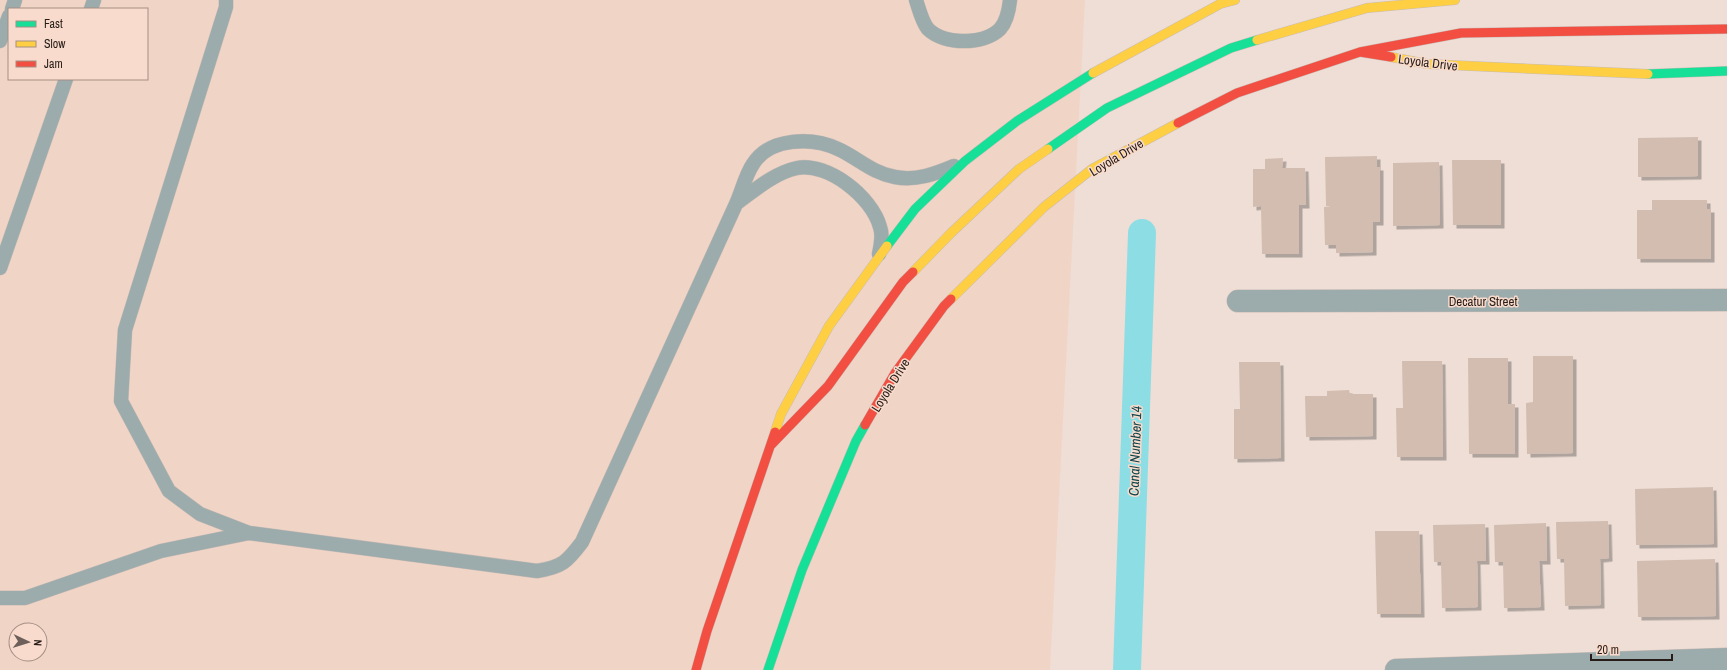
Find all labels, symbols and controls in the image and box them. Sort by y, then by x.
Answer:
legend [8,8,148,80]
text: Fast [44,16,63,32]
text: Slow [44,36,66,52]
street label: Loyola Drive [1397,50,1459,75]
text: Jam [44,56,63,72]
street label: Loyola Drive [1086,135,1146,180]
street label: Decatur Street [1449,293,1517,310]
street label: Loyola Drive [867,355,914,415]
water label: Canal Number 14 [1124,405,1146,496]
north arrow [8,622,48,662]
scale bar [1591,636,1672,662]
text: N [31,639,45,646]
text: 20 m [1597,642,1619,658]

